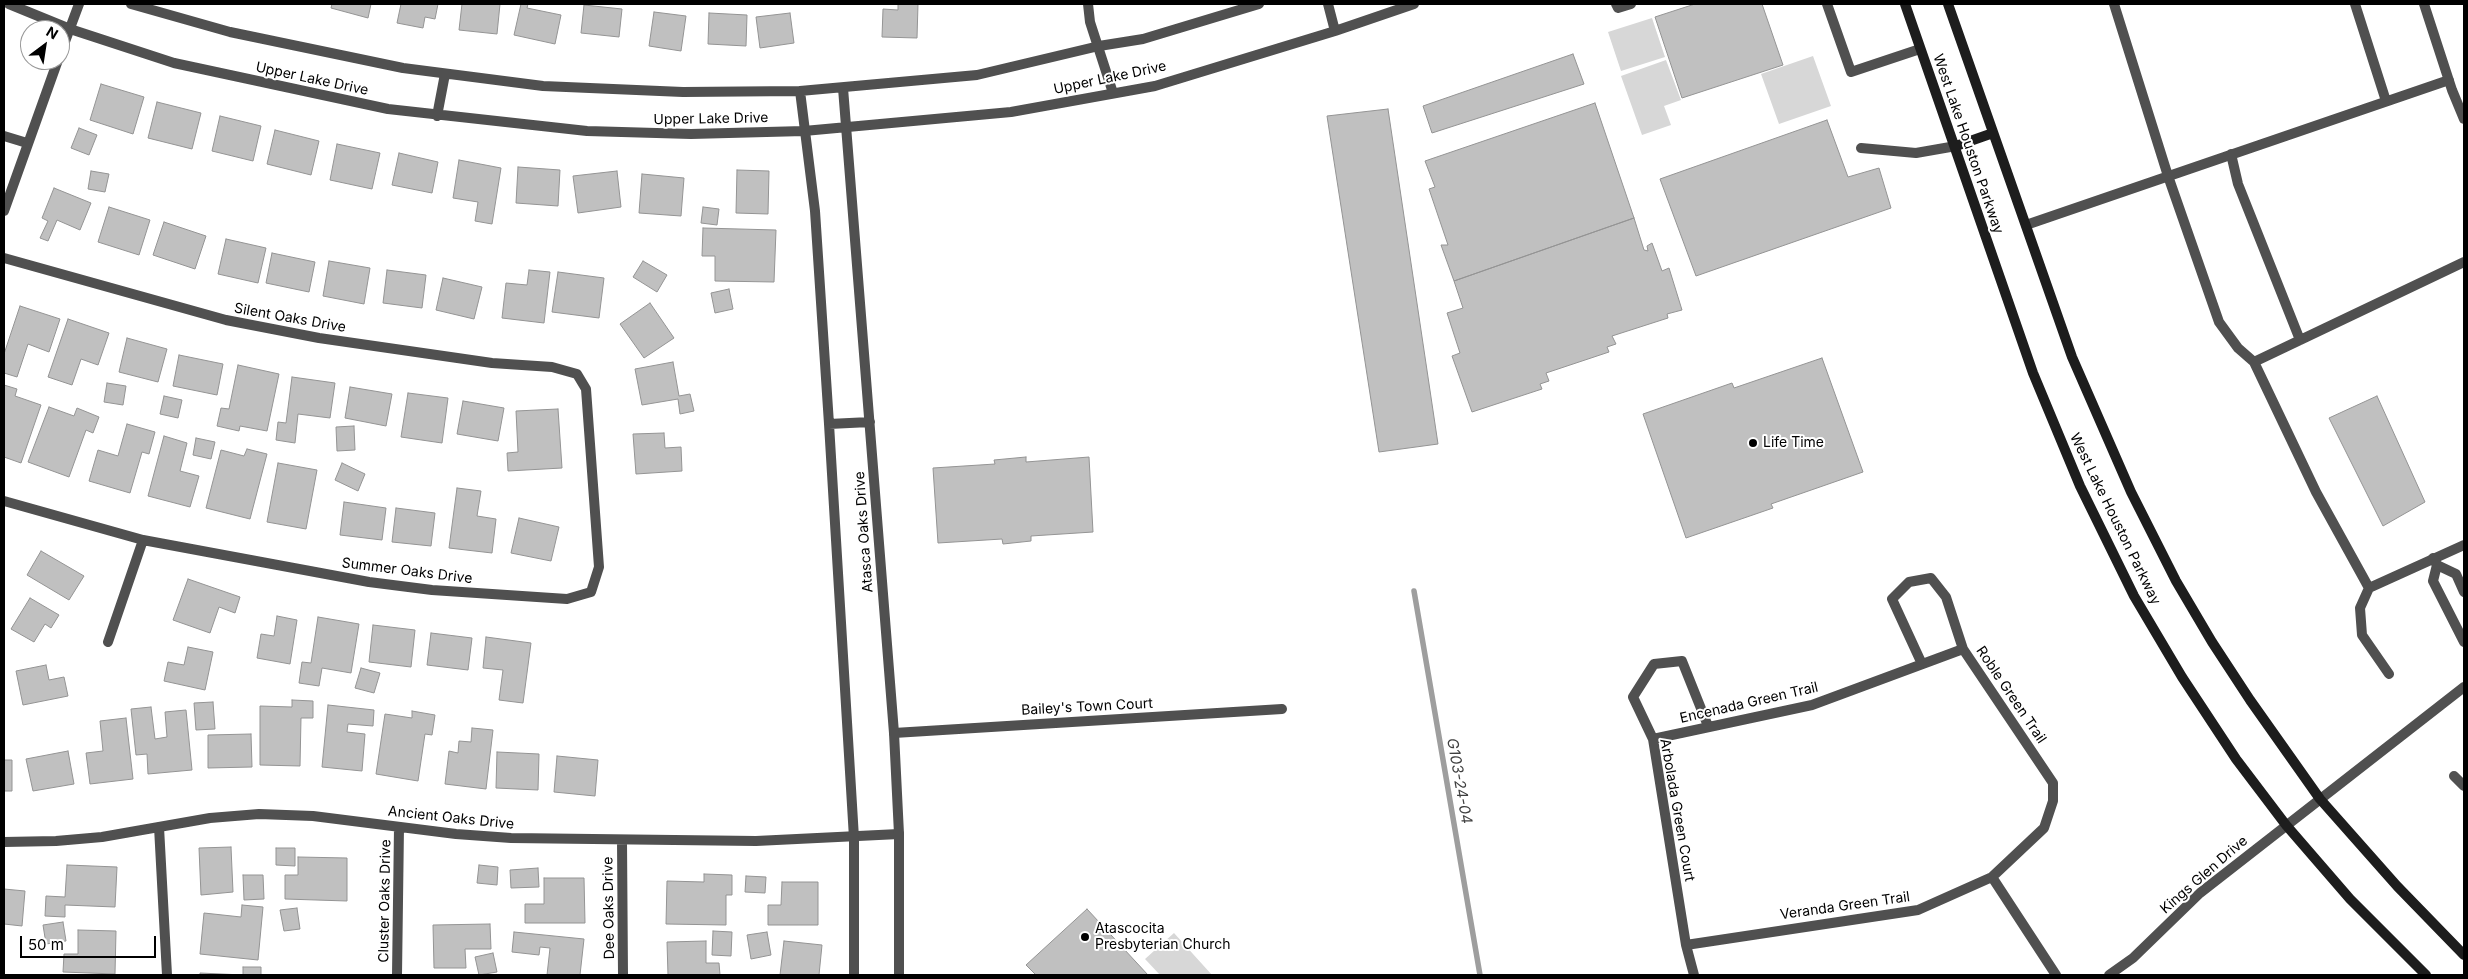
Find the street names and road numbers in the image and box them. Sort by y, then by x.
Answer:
street label: West Lake Houston Parkway [1929,52,2007,236]
street label: Upper Lake Drive [1052,58,1168,98]
street label: Upper Lake Drive [254,59,370,99]
street label: Upper Lake Drive [653,110,769,128]
street label: Silent Oaks Drive [233,300,347,336]
street label: West Lake Houston Parkway [2066,430,2164,608]
street label: Atasca Oaks Drive [851,471,877,593]
street label: Summer Oaks Drive [341,555,473,587]
street label: Roble Green Trail [1972,643,2050,747]
street label: Encenada Green Trail [1678,679,1820,727]
street label: Bailey's Town Court [1021,695,1153,719]
street label: Arbolada Green Court [1656,737,1698,883]
street label: Ancient Oaks Drive [387,803,515,833]
street label: Kings Glen Drive [2157,833,2251,917]
street label: Cluster Oaks Drive [376,839,394,963]
street label: Dee Oaks Drive [600,857,618,959]
street label: Veranda Green Trail [1779,889,1911,923]

